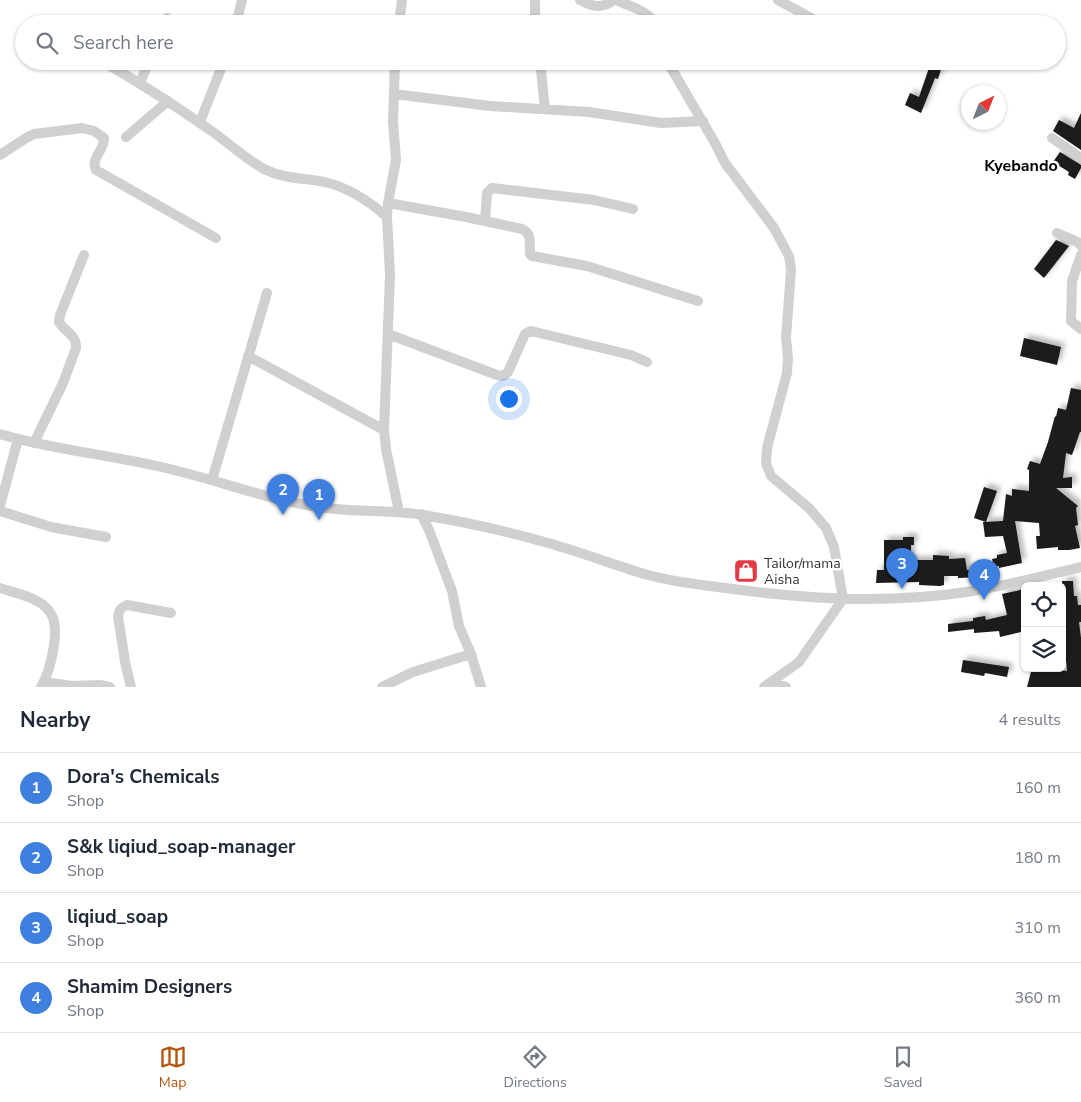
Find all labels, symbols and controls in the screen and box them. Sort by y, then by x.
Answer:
search box [15,15,1066,70]
icon: search [33,29,61,57]
text: Search here [73,30,174,56]
north arrow [961,85,1006,130]
district label: Kyebando [984,155,1058,177]
your location [496,386,522,412]
pin: 2 [267,474,299,515]
pin: 1 [303,479,335,520]
pin: 3 [886,548,918,589]
place label: Tailor/mama Aisha [764,554,841,589]
shop icon: Tailor/mama Aisha [733,558,759,584]
pin: 4 [968,559,1000,600]
map controls [1021,582,1066,672]
button: locate [1021,582,1066,627]
button: layers [1021,627,1066,672]
text: Nearby [20,706,90,734]
text: 4 results [999,709,1061,731]
text: Dora's Chemicals [67,764,220,790]
text: 1 [31,777,41,799]
text: 160 m [1014,777,1061,799]
text: Shop [67,790,104,812]
text: S&k liqiud_soap-manager [67,834,296,860]
text: 2 [31,847,41,869]
text: 180 m [1014,847,1061,869]
text: Shop [67,860,104,882]
text: liqiud_soap [67,904,168,930]
text: 3 [31,917,41,939]
text: 310 m [1014,917,1061,939]
text: Shop [67,930,104,952]
text: Shamim Designers [67,974,232,1000]
text: 4 [31,987,41,1009]
text: 360 m [1014,987,1061,1009]
text: Shop [67,1000,104,1022]
tab: Map [159,1043,187,1092]
tab: Directions [504,1043,567,1092]
tab: Saved [884,1043,922,1092]

